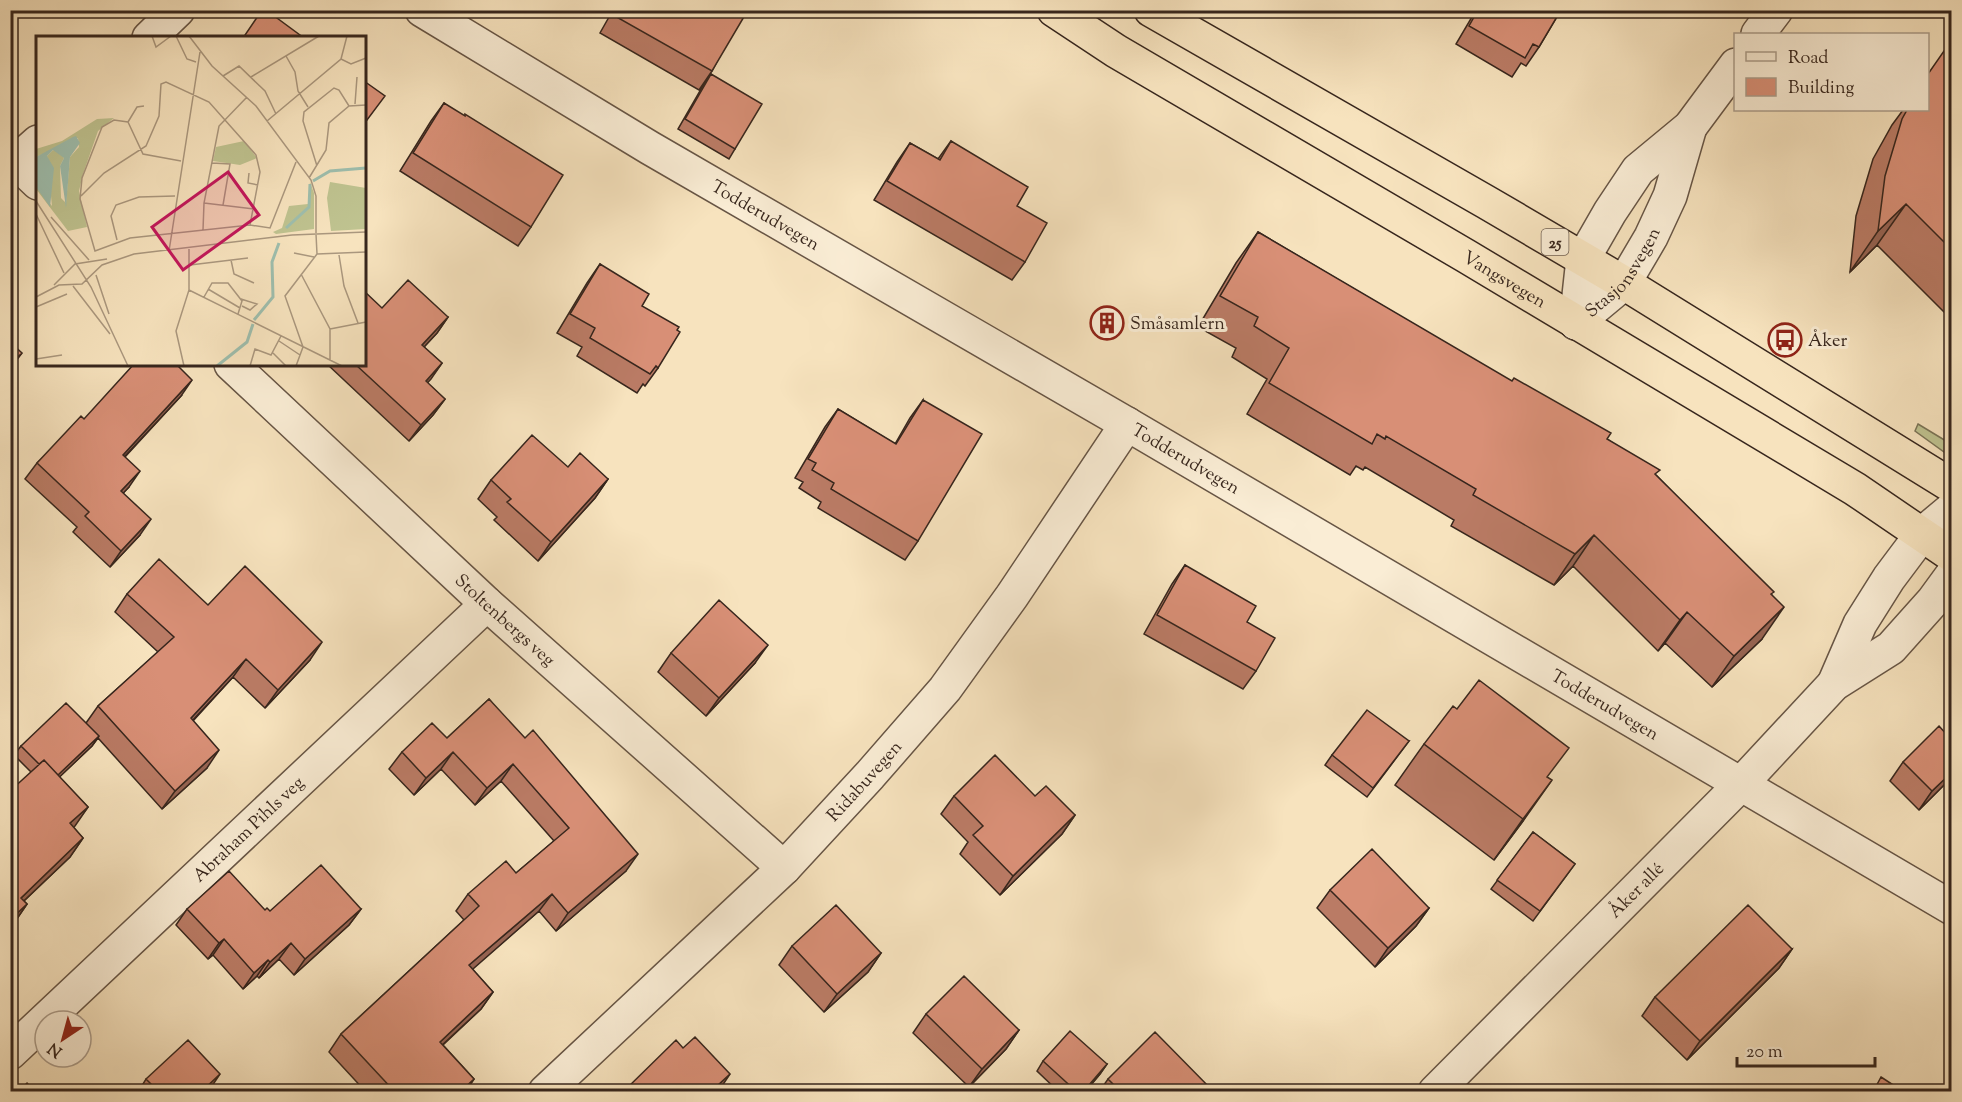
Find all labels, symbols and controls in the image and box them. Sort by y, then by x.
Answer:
legend [1734,33,1929,111]
inset map [36,36,366,366]
text: Road [1788,46,1828,72]
text: Building [1788,76,1854,102]
street label: Todderudvegen [705,175,824,258]
street label: Stasjonsvegen [1580,224,1669,325]
road number: 25 [1542,229,1568,255]
street label: Vangsvegen [1457,246,1551,316]
building icon: Småsamlern [1089,305,1125,341]
place label: Småsamlern [1130,312,1225,338]
bus stop icon: Åker [1767,322,1803,358]
place label: Åker [1808,329,1847,355]
street label: Todderudvegen [1126,418,1244,502]
street label: Stoltenbergs veg [448,569,560,674]
street label: Todderudvegen [1545,664,1663,748]
street label: Ridabuvegen [822,735,909,828]
street label: Abraham Pihls veg [188,771,311,889]
street label: Åker allé [1604,857,1671,925]
north arrow [33,1009,93,1069]
scale bar [1737,1030,1875,1068]
text: N [44,1036,68,1062]
text: 20 m [1746,1040,1783,1066]

